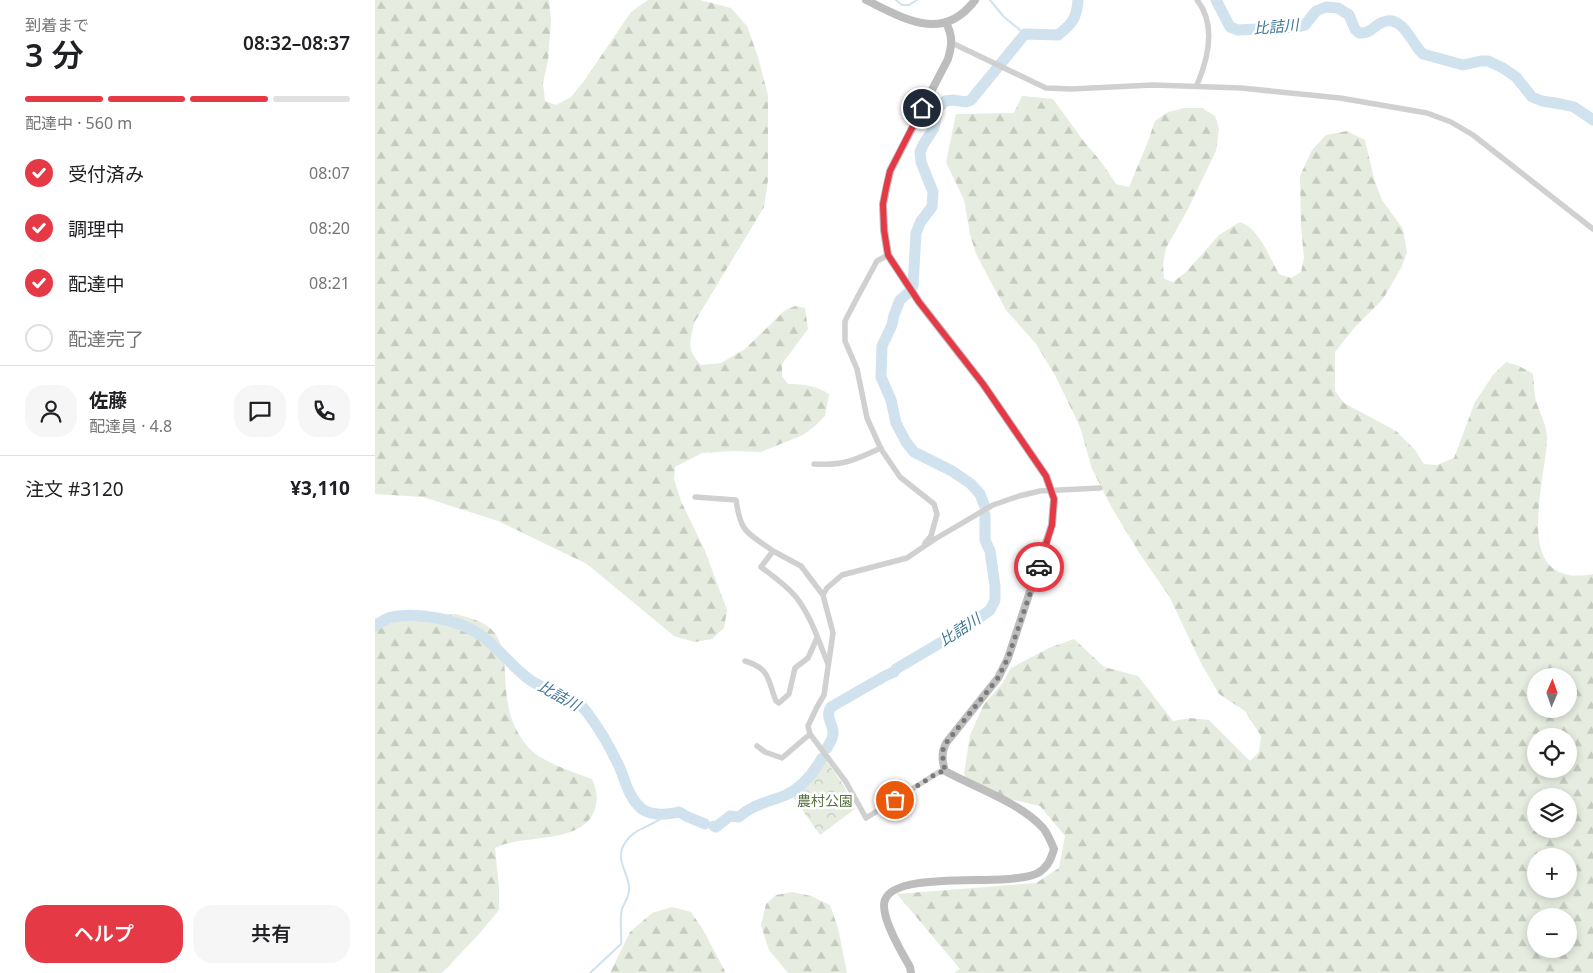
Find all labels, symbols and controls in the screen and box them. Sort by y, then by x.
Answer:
text: 到着まで [25,14,89,36]
water label: 比詰川 [1253,14,1301,38]
text: 08:32–08:37 [243,30,350,56]
text: 3 分 [25,33,84,76]
pin [901,87,943,129]
icon: home [908,94,936,122]
text: 配達中 · 560 m [25,112,132,134]
icon: check [25,159,53,187]
text: 受付済み [68,161,144,187]
text: 08:07 [309,162,350,184]
icon: check [25,214,53,242]
text: 調理中 [68,216,125,242]
text: 08:20 [309,217,350,239]
icon: check [25,269,53,297]
text: 配達中 [68,271,125,297]
text: 08:21 [309,272,350,294]
text: 配達完了 [68,326,144,352]
button: person [25,385,77,437]
button: chat [234,385,286,437]
button: phone [298,385,350,437]
text: 佐藤 [89,387,127,413]
text: 配達員 · 4.8 [89,415,172,437]
text: ¥3,110 [290,475,350,501]
text: 注文 #3120 [25,476,124,502]
courier [1014,542,1064,592]
icon: car [1025,553,1053,581]
water label: 比詰川 [935,607,985,650]
north arrow [1527,668,1577,718]
map controls [1527,668,1577,958]
water label: 比詰川 [535,675,586,716]
button: locate [1527,728,1577,778]
pin [874,779,916,821]
icon: bag [881,786,909,814]
button: layers [1527,788,1577,838]
park label: 農村公園 [797,791,853,810]
button: + [1527,848,1577,898]
button: ヘルプ [25,905,183,963]
button: 共有 [193,905,350,963]
button: − [1527,908,1577,958]

